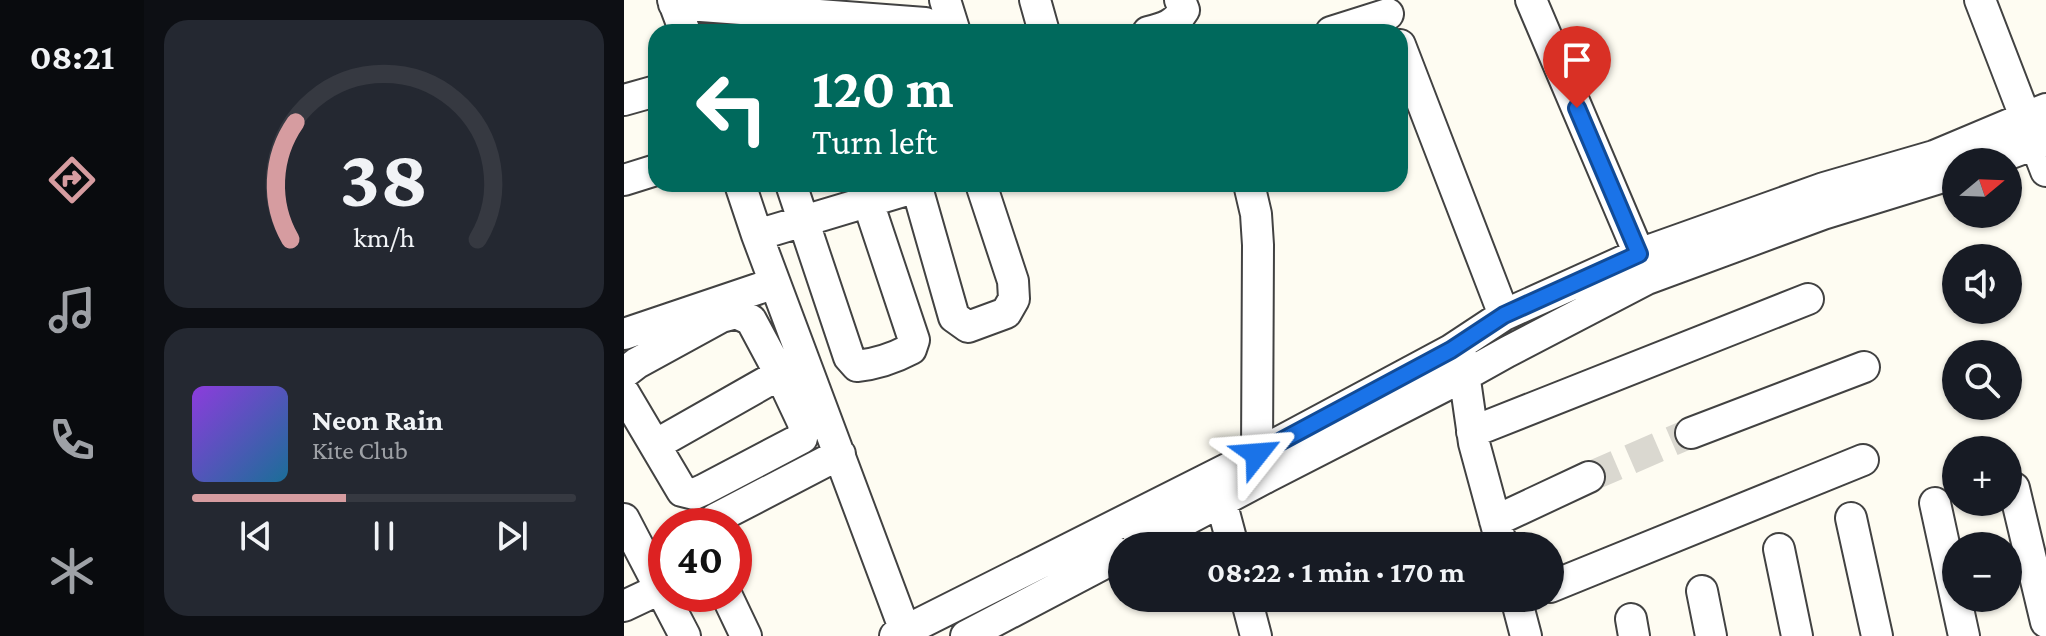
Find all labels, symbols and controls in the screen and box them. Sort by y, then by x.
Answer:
pin [1543,26,1611,108]
text: 08:21 [30,37,114,77]
icon: arrive [1555,38,1599,82]
icon: left [680,56,784,160]
text: 120 m [812,57,954,119]
text: Turn left [812,122,937,162]
text: 38 [339,131,429,224]
north arrow [1942,148,2022,228]
map controls [1942,148,2022,612]
icon: directions [44,152,100,208]
text: km/h [353,221,415,253]
button: sound [1942,244,2022,324]
icon: music [44,282,100,338]
button: search [1942,340,2022,420]
text: Neon Rain [312,403,443,436]
icon: phone [44,412,100,468]
position arrow [1215,412,1299,496]
text: Kite Club [312,436,408,465]
button: + [1942,436,2022,516]
speed limit sign: 40 [648,508,752,612]
icon: previous [234,514,278,558]
icon: pause [362,514,406,558]
icon: next [490,514,534,558]
button: − [1942,532,2022,612]
icon: climate [44,543,100,599]
text: 08:22 · 1 min · 170 m [1207,555,1465,588]

